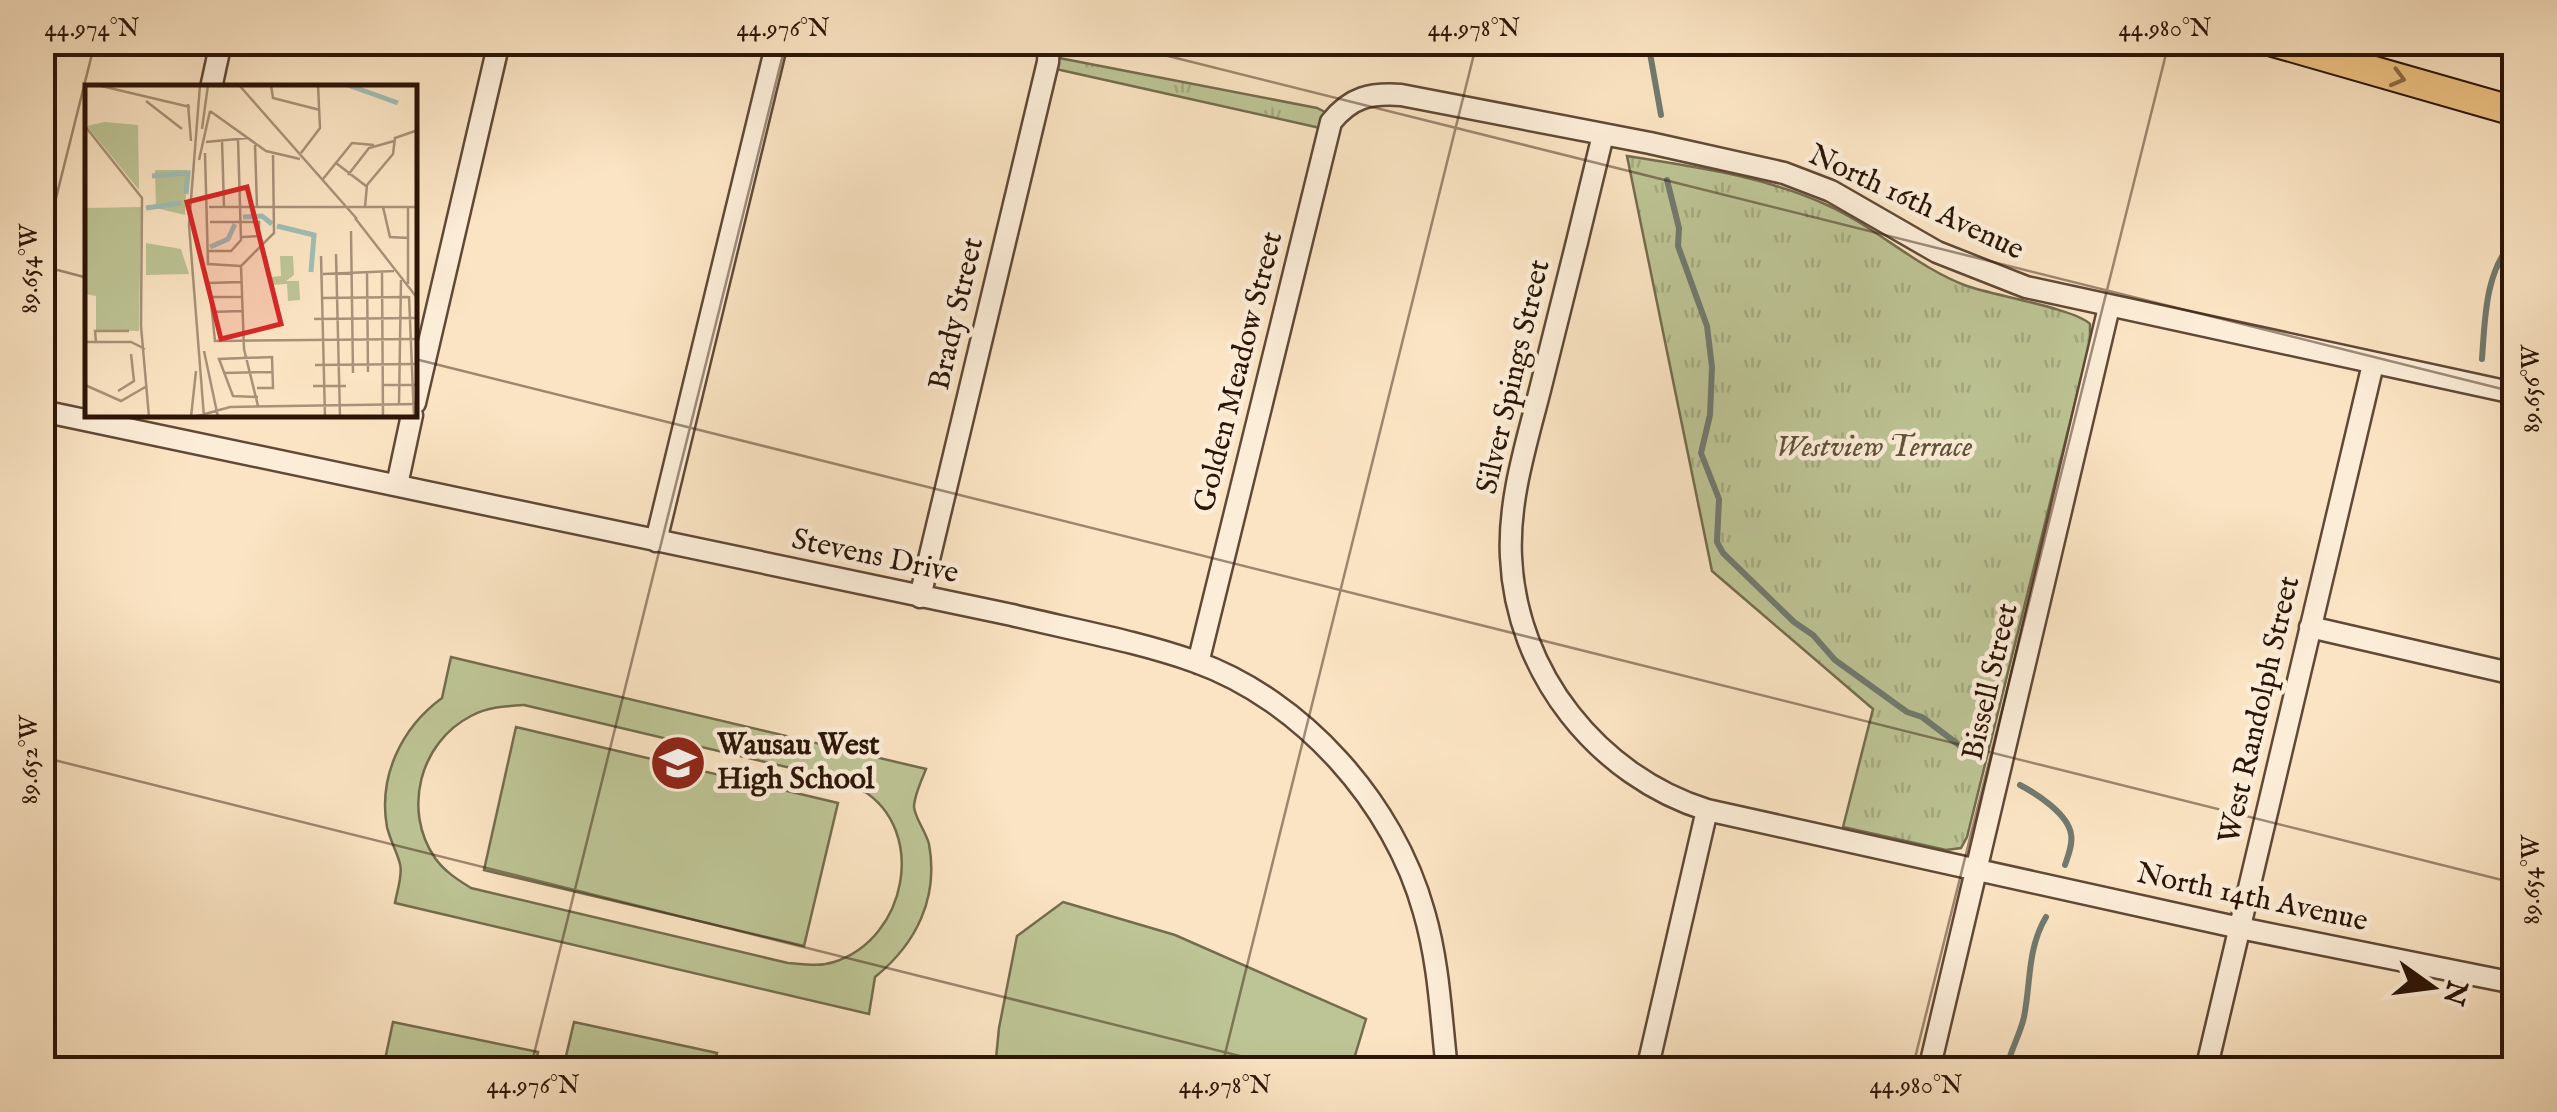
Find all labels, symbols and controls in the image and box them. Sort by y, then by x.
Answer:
text: 44.974°N [45,13,139,45]
text: 44.976°N [736,13,830,45]
text: 44.978°N [1428,13,1520,45]
text: 44.980°N [2119,13,2211,45]
one-way arrow [2388,66,2405,87]
inset map [85,85,418,418]
street label: North 16th Avenue [1802,136,2030,270]
text: 89.654°W [14,223,46,314]
street label: Golden Meadow Street [1186,228,1292,516]
street label: Brady Street [921,234,993,394]
street label: Silver Spings Street [1469,256,1559,498]
text: 89.656°W [2516,344,2548,433]
park label: Westview Terrace [1776,429,1972,467]
street label: Stevens Drive [788,521,962,593]
street label: West Randolph Street [2211,573,2309,847]
street label: Bissell Street [1954,600,2028,764]
text: 89.652°W [14,714,46,805]
place label: Wausau West High School [716,727,880,799]
school or university icon: Wausau West High School [648,733,708,793]
text: 89.654°W [2516,834,2548,925]
street label: North 14th Avenue [2133,855,2371,941]
north arrow [2382,937,2482,1037]
text: N [2434,975,2474,1008]
text: 44.976°N [486,1070,580,1102]
text: 44.978°N [1179,1070,1271,1102]
text: 44.980°N [1870,1070,1962,1102]

